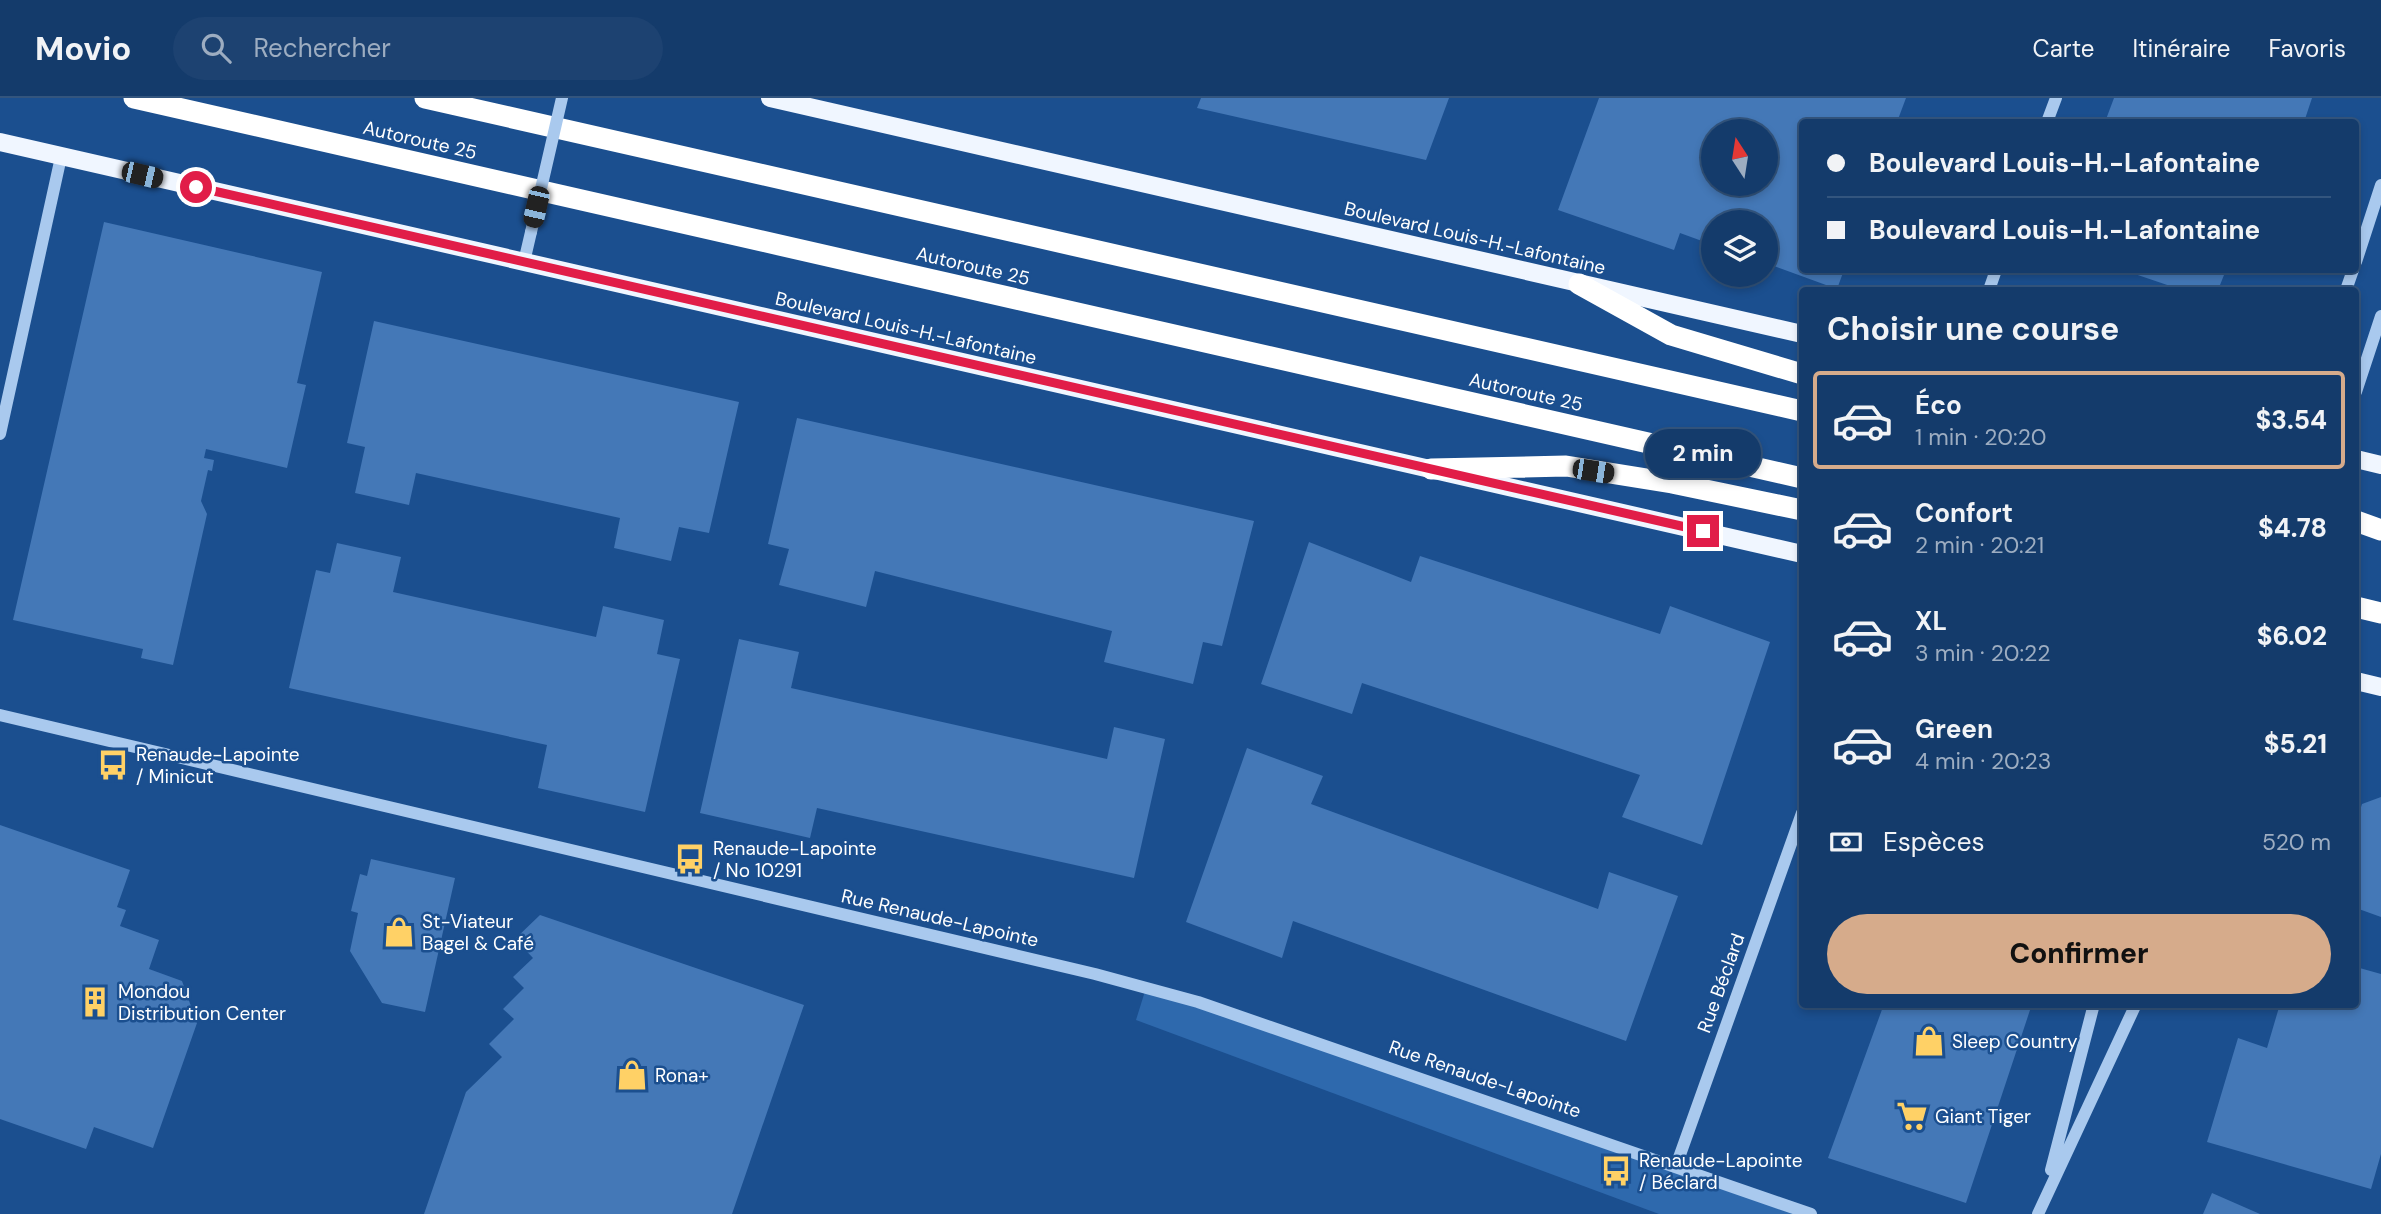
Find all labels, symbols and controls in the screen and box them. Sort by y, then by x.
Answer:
search box [173,17,663,80]
text: Movio [35,27,131,70]
icon: search [197,29,235,67]
text: Rechercher [253,31,391,65]
text: Carte [2033,33,2094,64]
text: Itinéraire [2132,33,2230,64]
text: Favoris [2268,33,2346,64]
street label: Autoroute 25 [361,115,479,165]
north arrow [1701,119,1778,196]
map controls [1701,119,1778,287]
text: Boulevard Louis-H.-Lafontaine [1869,146,2260,180]
car [120,160,165,190]
route start [180,171,212,203]
car [522,184,551,230]
street label: Boulevard Louis-H.-Lafontaine [1342,196,1608,280]
button: layers [1701,210,1778,287]
text: Boulevard Louis-H.-Lafontaine [1869,213,2260,247]
street label: Autoroute 25 [914,241,1032,291]
street label: Boulevard Louis-H.-Lafontaine [773,286,1039,370]
text: Choisir une course [1827,308,2119,350]
street label: Autoroute 25 [1467,367,1585,417]
text: Éco [1915,388,1962,422]
icon: car [1831,389,1894,452]
text: $3.54 [2256,403,2327,437]
text: 1 min · 20:20 [1915,422,2046,452]
callout: 2 min [1645,430,1761,478]
text: 2 min [1672,438,1734,468]
car [1571,457,1616,485]
text: Confort [1915,496,2013,530]
icon: car [1831,497,1894,560]
text: $4.78 [2258,511,2327,545]
route end [1687,515,1719,547]
text: 2 min · 20:21 [1915,530,2044,560]
text: XL [1915,604,1947,638]
icon: car [1831,605,1894,668]
text: $6.02 [2257,619,2327,653]
text: 3 min · 20:22 [1915,638,2051,668]
text: Green [1915,712,1993,746]
icon: car [1831,713,1894,776]
text: $5.21 [2264,727,2327,761]
place label: Renaude-Lapointe / Minicut [136,742,300,789]
text: 4 min · 20:23 [1915,746,2051,776]
bus stop icon: Renaude-Lapointe / Minicut [96,748,130,782]
icon: cash [1827,823,1865,861]
text: Espèces [1883,825,1984,859]
text: 520 m [2262,827,2331,857]
place label: Renaude-Lapointe / No 10291 [713,836,877,883]
bus stop icon: Renaude-Lapointe / No 10291 [673,842,707,876]
street label: Rue Renaude-Lapointe [839,883,1041,953]
place label: St-Viateur Bagel & Café [422,909,534,956]
button: Confirmer [1827,914,2331,994]
shop icon: St-Viateur Bagel & Café [382,915,416,949]
street label: Rue Béclard [1691,930,1751,1036]
place label: Mondou Distribution Center [118,979,286,1026]
building icon: Mondou Distribution Center [78,985,112,1019]
shop icon: Sleep Country [1912,1024,1946,1058]
place label: Sleep Country [1952,1029,2078,1054]
street label: Rue Renaude-Lapointe [1386,1034,1584,1124]
shop icon: Rona+ [615,1058,649,1092]
place label: Rona+ [655,1063,709,1088]
supermarket icon: Giant Tiger [1895,1099,1929,1133]
place label: Giant Tiger [1935,1104,2031,1129]
place label: Renaude-Lapointe / Béclard [1639,1148,1803,1195]
bus stop icon: Renaude-Lapointe / Béclard [1599,1154,1633,1188]

